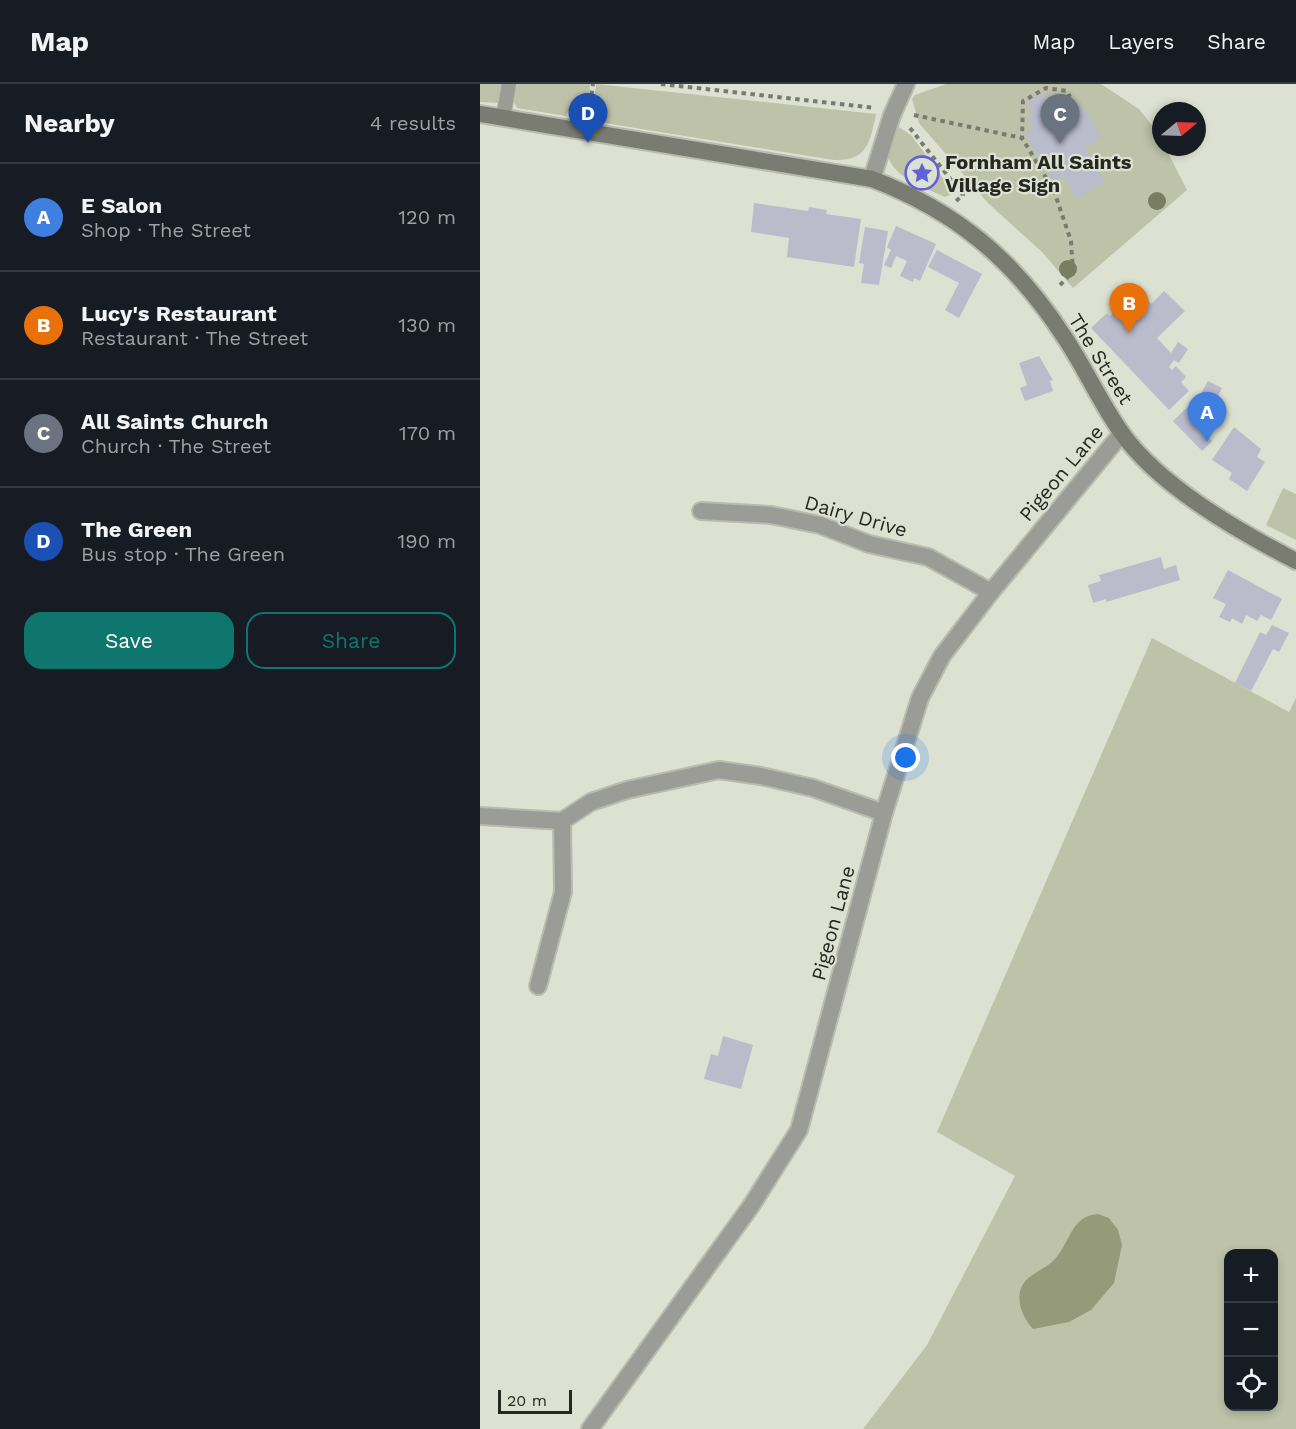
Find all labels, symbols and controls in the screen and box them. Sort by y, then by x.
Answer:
text: Map [30,25,89,58]
text: Map [1032,29,1075,54]
text: Layers [1108,29,1174,54]
text: Share [1207,29,1266,54]
pin: D [568,94,608,143]
pin: C [1040,94,1080,144]
north arrow [1152,102,1206,156]
text: Nearby [24,108,115,138]
text: 4 results [370,111,456,135]
place label: Fornham All Saints Village Sign [945,150,1132,197]
place icon: Fornham All Saints Village Sign [904,155,940,191]
text: E Salon [81,193,162,218]
text: A [37,205,50,229]
text: 120 m [398,205,456,229]
text: Shop · The Street [81,218,251,242]
pin: B [1110,284,1148,333]
text: Lucy's Restaurant [81,301,277,326]
street label: The Street [1064,309,1139,409]
text: B [37,313,50,337]
text: 130 m [398,313,456,337]
text: Restaurant · The Street [81,326,308,350]
pin: A [1188,392,1226,442]
text: All Saints Church [81,409,268,434]
street label: Pigeon Lane [1014,420,1108,526]
text: C [37,421,50,445]
text: 170 m [399,421,456,445]
text: Church · The Street [81,434,271,458]
street label: Dairy Drive [802,490,910,542]
text: The Green [81,517,192,542]
text: D [36,529,51,553]
text: 190 m [398,529,456,553]
text: Bus stop · The Green [81,542,285,566]
button: Save [24,612,234,669]
button: Share [246,612,456,669]
your location [891,743,920,772]
street label: Pigeon Lane [806,863,860,983]
map controls [1224,1249,1278,1411]
button: + [1224,1249,1278,1303]
button: − [1224,1303,1278,1357]
button: locate [1224,1357,1278,1411]
scale bar [498,1387,572,1414]
text: 20 m [507,1391,547,1410]

